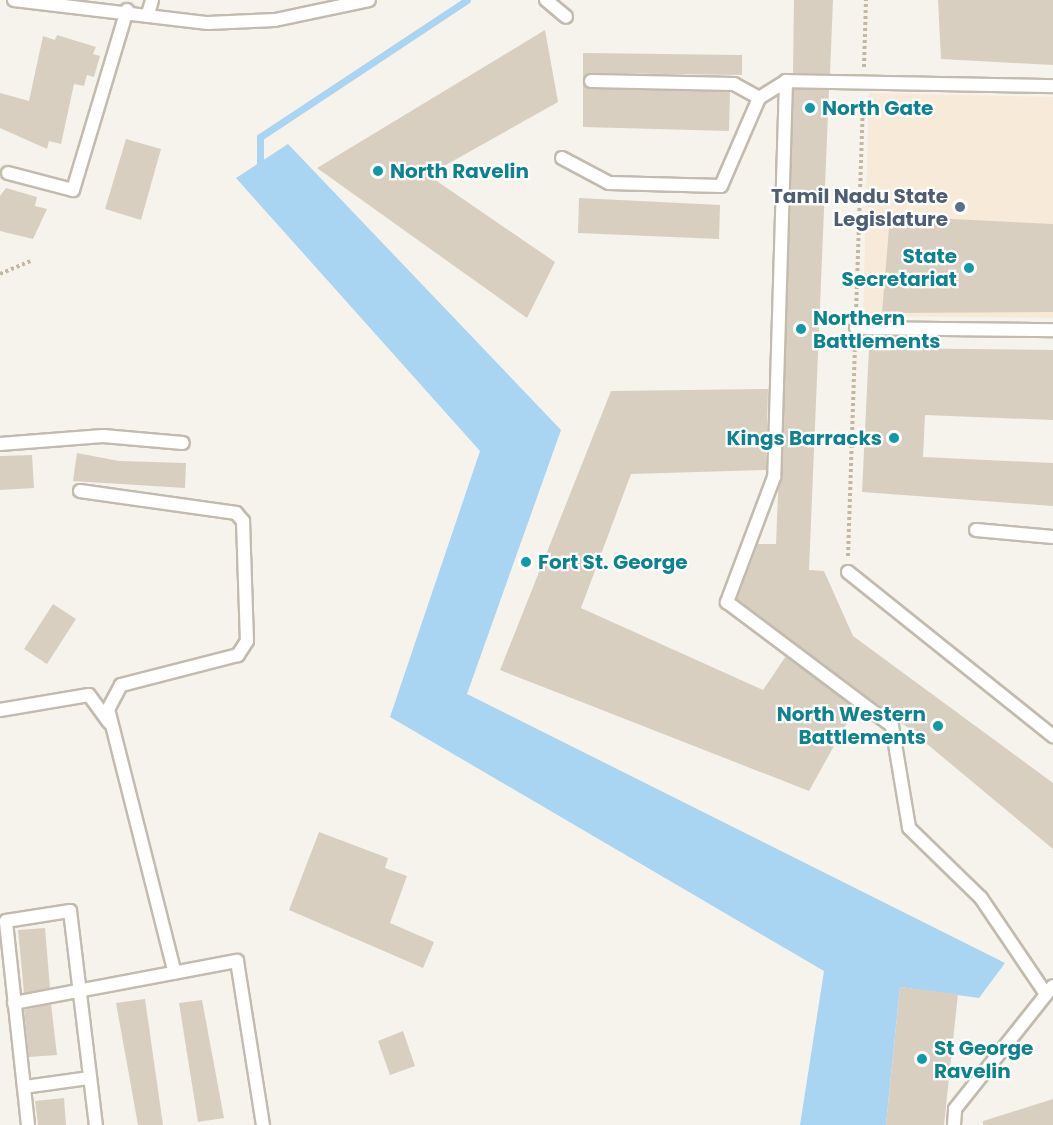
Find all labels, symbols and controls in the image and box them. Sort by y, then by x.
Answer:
place label: North Gate [822,96,933,120]
marker: North Gate [803,101,817,115]
place label: North Ravelin [390,159,529,183]
marker: North Ravelin [371,164,385,178]
place label: Tamil Nadu State Legislature [771,184,948,231]
marker: Tamil Nadu State Legislature [953,200,967,214]
place label: State Secretariat [842,244,957,291]
marker: State Secretariat [962,261,976,275]
place label: Northern Battlements [813,306,940,353]
marker: Northern Battlements [794,322,808,336]
place label: Kings Barracks [727,426,882,450]
marker: Kings Barracks [887,431,901,445]
place label: Fort St. George [538,550,688,574]
marker: Fort St. George [519,555,533,569]
place label: North Western Battlements [777,702,926,749]
marker: North Western Battlements [931,719,945,733]
place label: St George Ravelin [934,1036,1033,1083]
marker: St George Ravelin [915,1052,929,1066]

